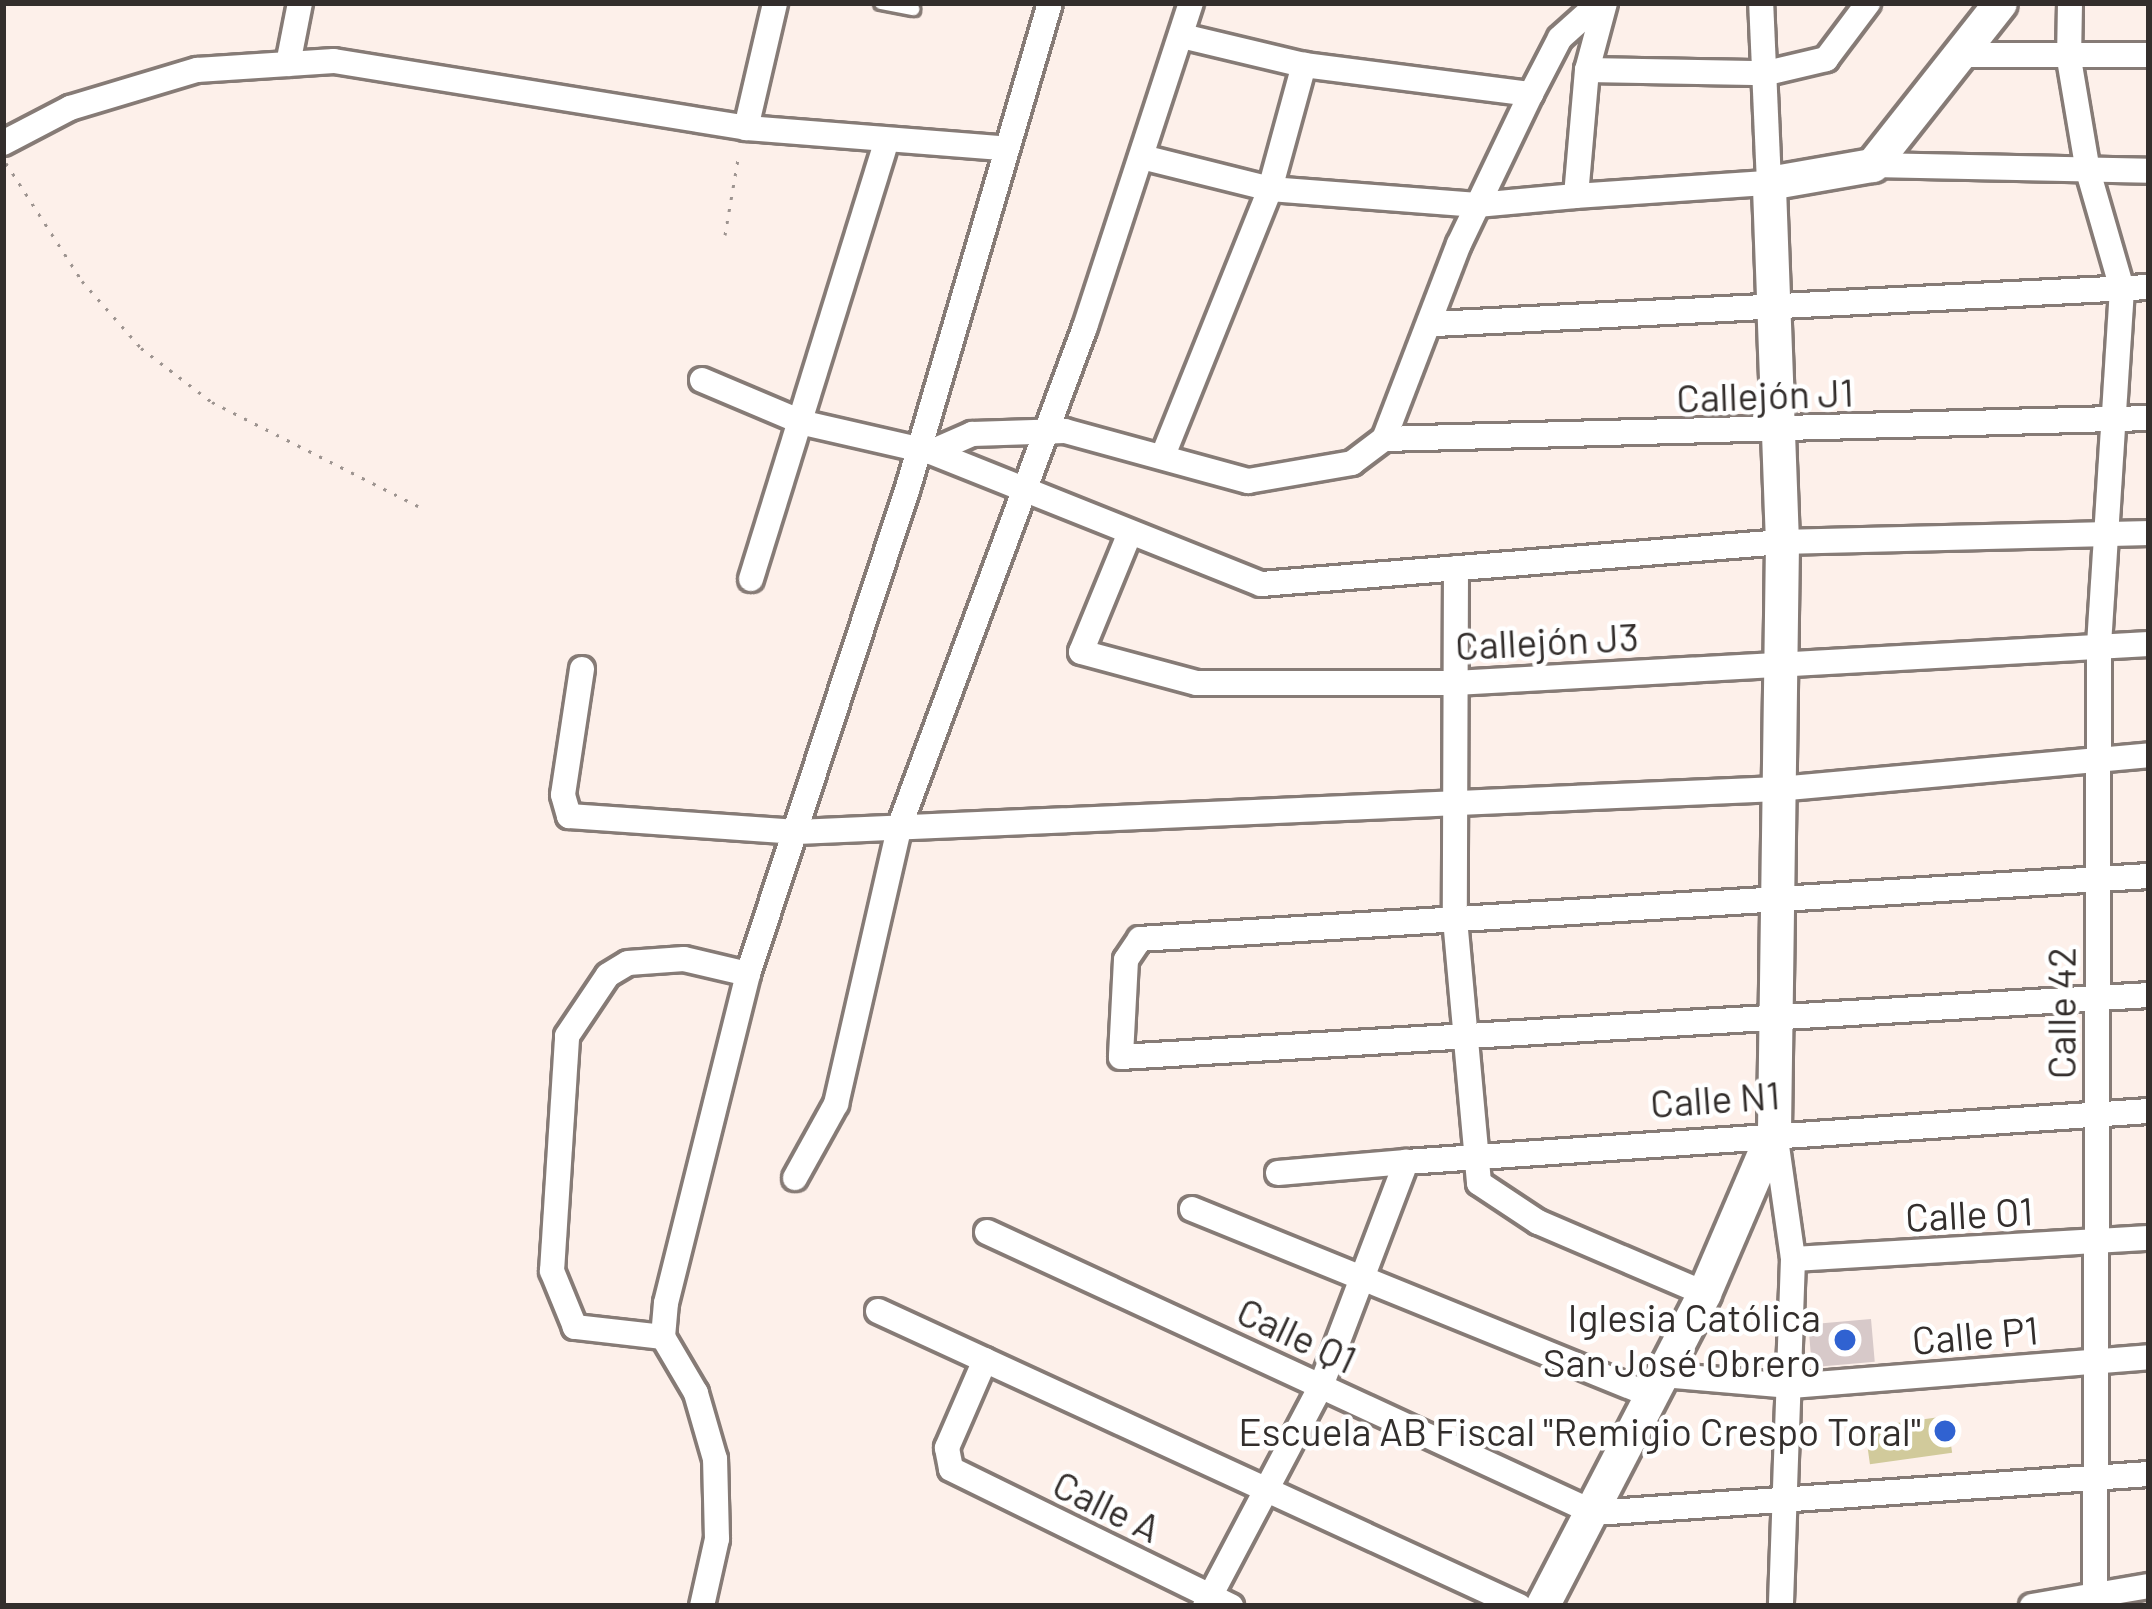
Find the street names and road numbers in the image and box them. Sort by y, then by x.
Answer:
street label: Callejón J1 [1675,369,1855,421]
street label: Callejón J3 [1454,613,1640,669]
street label: Calle 42 [2038,947,2084,1079]
street label: Calle N1 [1649,1071,1781,1127]
street label: Calle O1 [1904,1187,2034,1241]
street label: Calle Q1 [1230,1287,1364,1383]
street label: Calle P1 [1910,1306,2040,1364]
street label: Calle A [1046,1460,1168,1552]

